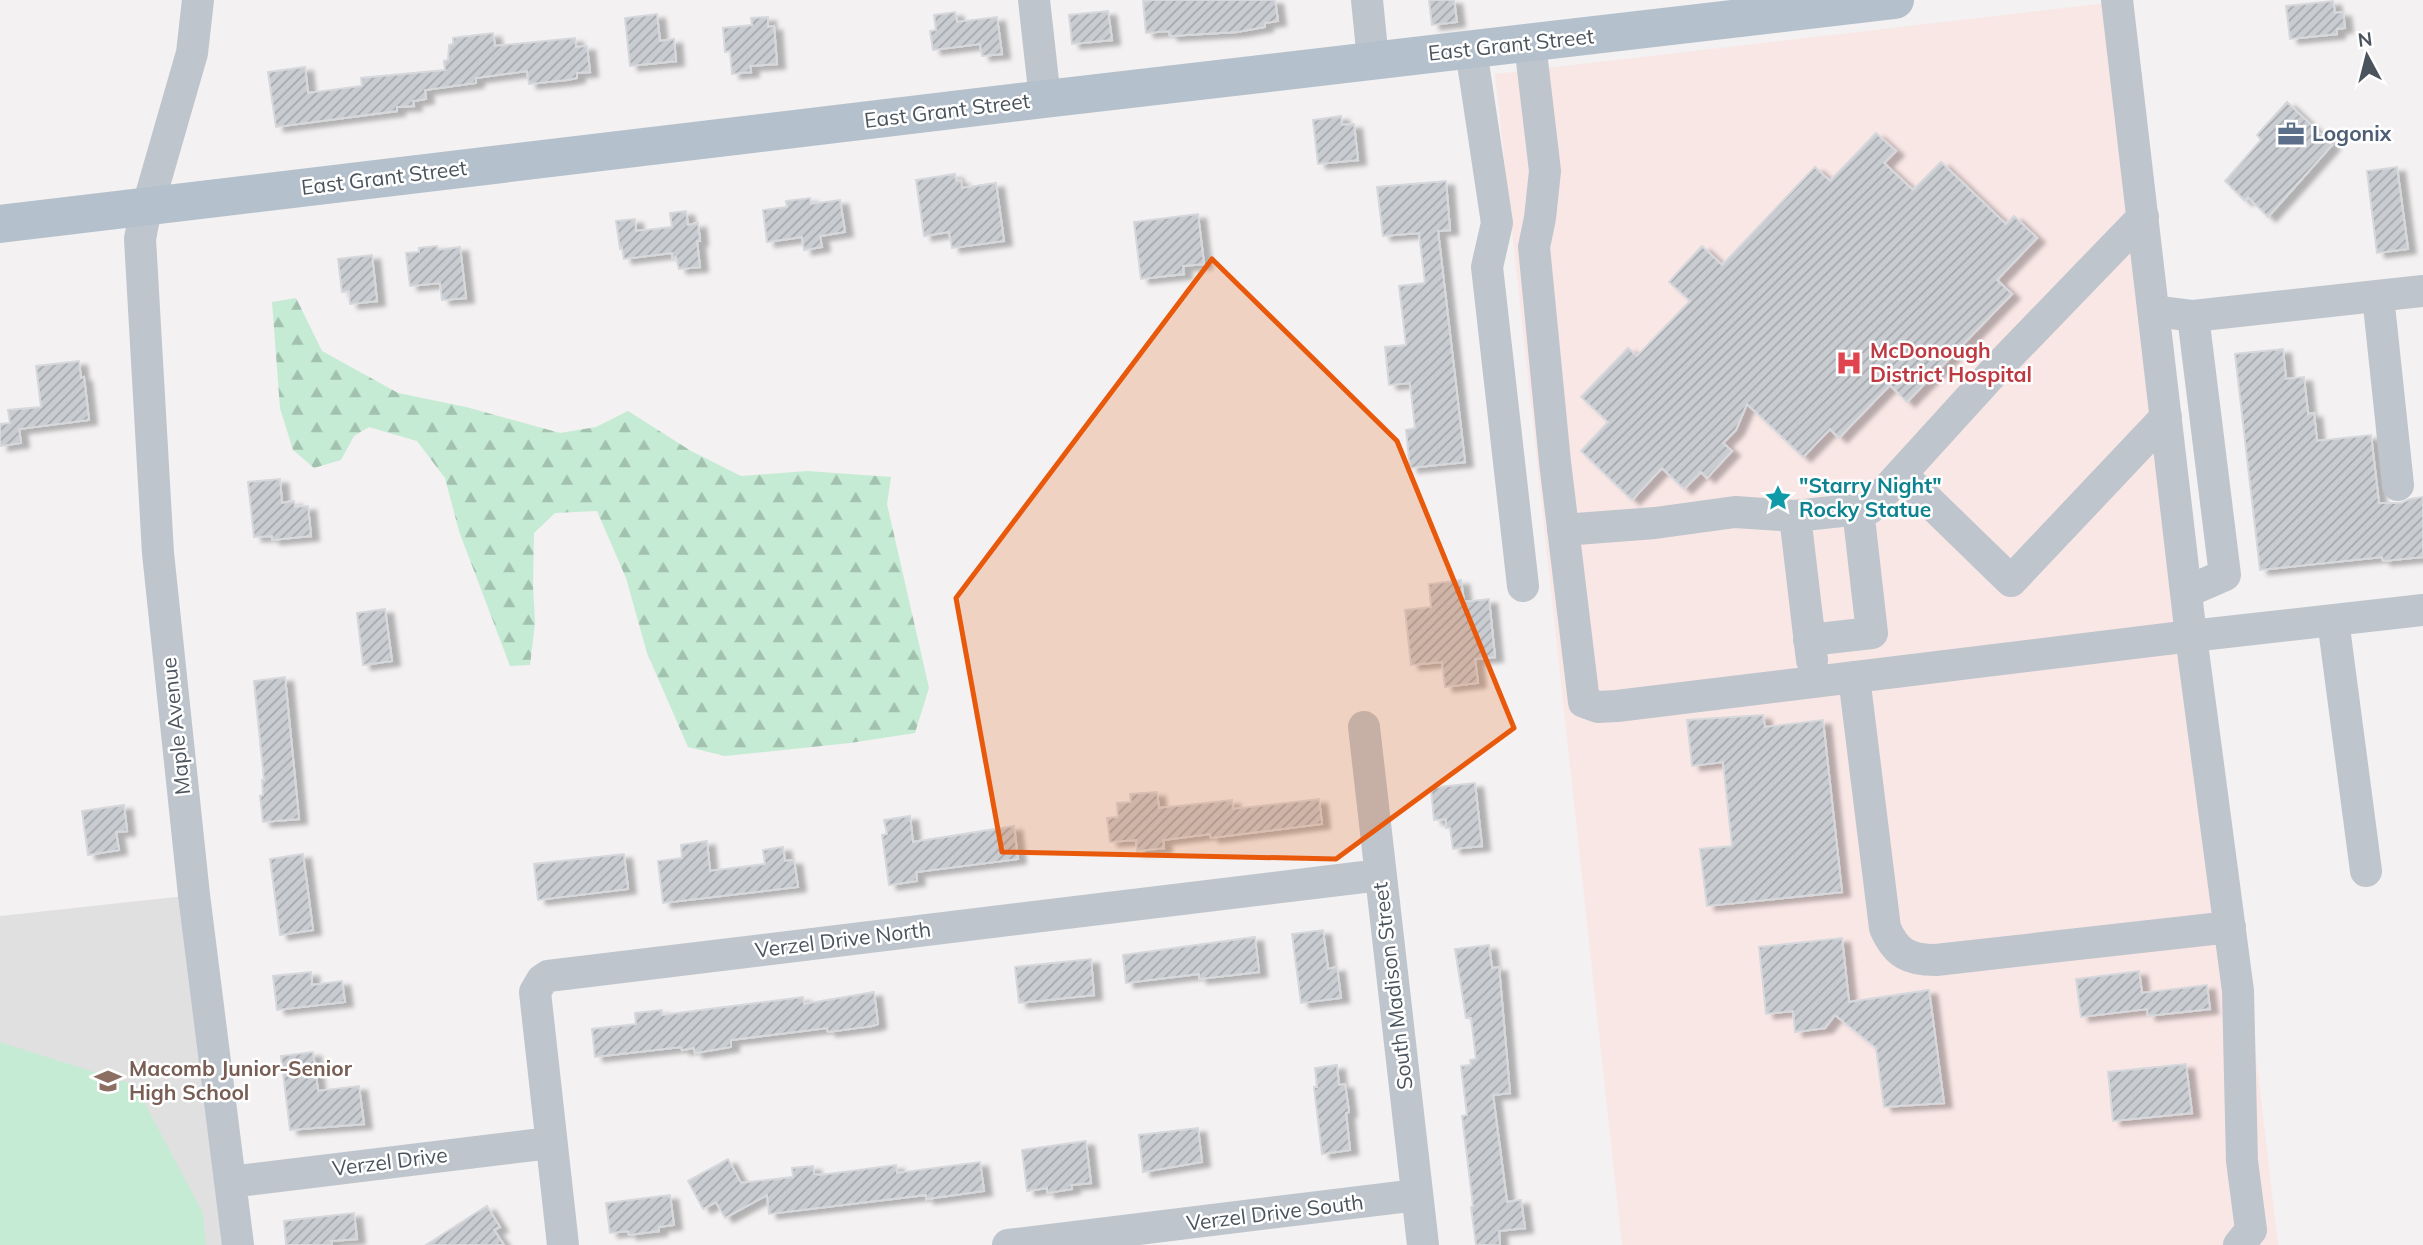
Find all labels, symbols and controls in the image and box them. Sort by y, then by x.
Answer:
north arrow [2332,21,2402,91]
street label: East Grant Street [1427,22,1595,66]
text: N [2356,26,2374,52]
street label: East Grant Street [863,87,1031,133]
office icon: Logonix [2276,119,2306,149]
place label: Logonix [2312,120,2392,146]
street label: East Grant Street [300,154,468,200]
place label: McDonough District Hospital [1870,337,2032,387]
hospital icon: McDonough District Hospital [1834,348,1864,378]
place label: "Starry Night" Rocky Statue [1799,472,1942,522]
place icon: "Starry Night" Rocky Statue [1763,483,1793,513]
street label: Maple Avenue [155,656,195,796]
street label: South Madison Street [1366,881,1418,1091]
street label: Verzel Drive North [754,915,932,963]
place label: Macomb Junior-Senior High School [129,1055,353,1105]
school or university icon: Macomb Junior-Senior High School [93,1066,123,1096]
street label: Verzel Drive [331,1141,449,1181]
street label: Verzel Drive South [1185,1188,1365,1236]

